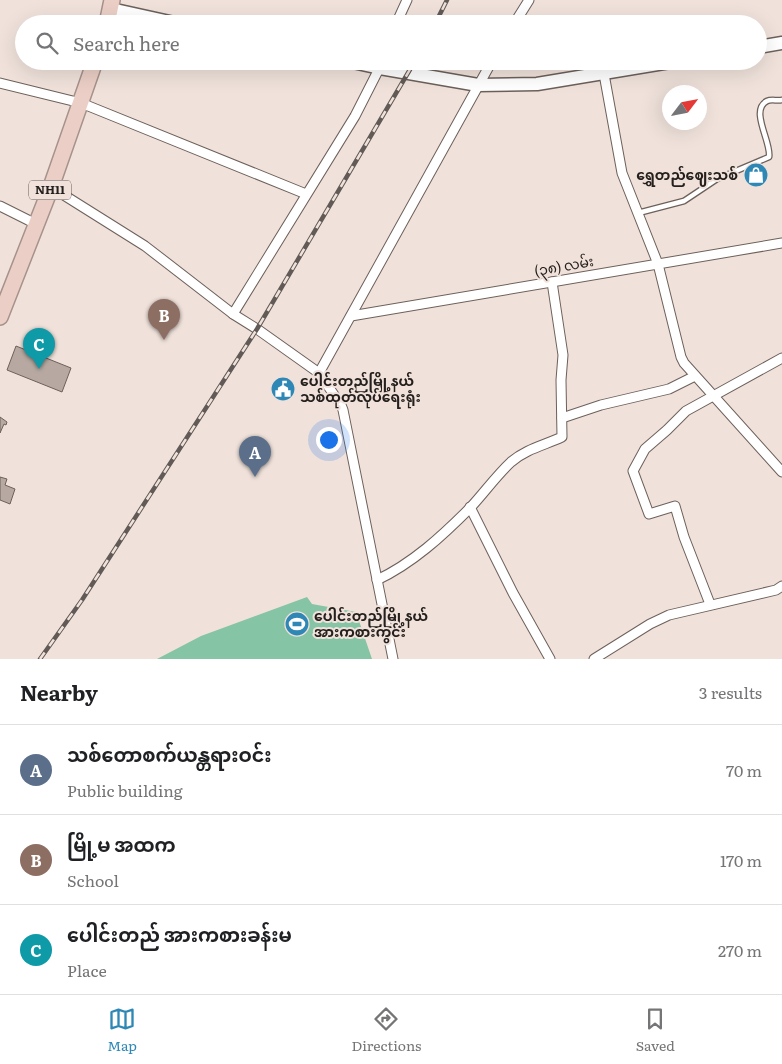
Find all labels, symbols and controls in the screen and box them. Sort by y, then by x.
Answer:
search box [15,15,767,70]
icon: search [33,29,61,57]
text: Search here [73,29,180,57]
north arrow [662,85,707,130]
shop icon: ရွှေတည်ဈေးသစ် [743,162,769,188]
place label: ရွှေတည်ဈေးသစ် [636,164,738,187]
road number: NH11 [29,180,71,200]
street label: (၃၈) လမ်း [533,250,596,283]
pin: B [148,299,180,340]
pin: C [23,328,55,369]
place label: ပေါင်းတည်မြို့နယ် သစ်ထုတ်လုပ်ရေးရုံး [300,370,421,409]
public building icon: ပေါင်းတည်မြို့နယ် သစ်ထုတ်လုပ်ရေးရုံး [270,376,296,402]
your location [316,427,342,453]
pin: A [239,436,271,477]
place label: ‌ပေါင်းတည်မြို့နယ် အားကစားကွင်း [314,605,428,644]
sports icon: ‌ပေါင်းတည်မြို့နယ် အားကစားကွင်း [284,611,310,637]
text: Nearby [20,676,98,707]
text: 3 results [699,680,762,704]
text: သစ်တောစက်ယန္တရားဝင်း [67,740,272,768]
text: A [30,758,42,782]
text: 70 m [726,758,762,782]
text: Public building [67,778,183,802]
text: မြို့မ အထက [67,830,176,858]
text: B [30,848,42,872]
text: 170 m [720,848,762,872]
text: School [67,868,119,892]
text: ပေါင်းတည် အားကစားခန်းမ [67,920,292,948]
text: C [30,938,42,962]
text: 270 m [718,938,762,962]
text: Place [67,958,107,982]
tab: Map [107,1005,137,1055]
tab: Directions [351,1005,421,1055]
tab: Saved [636,1005,675,1055]

